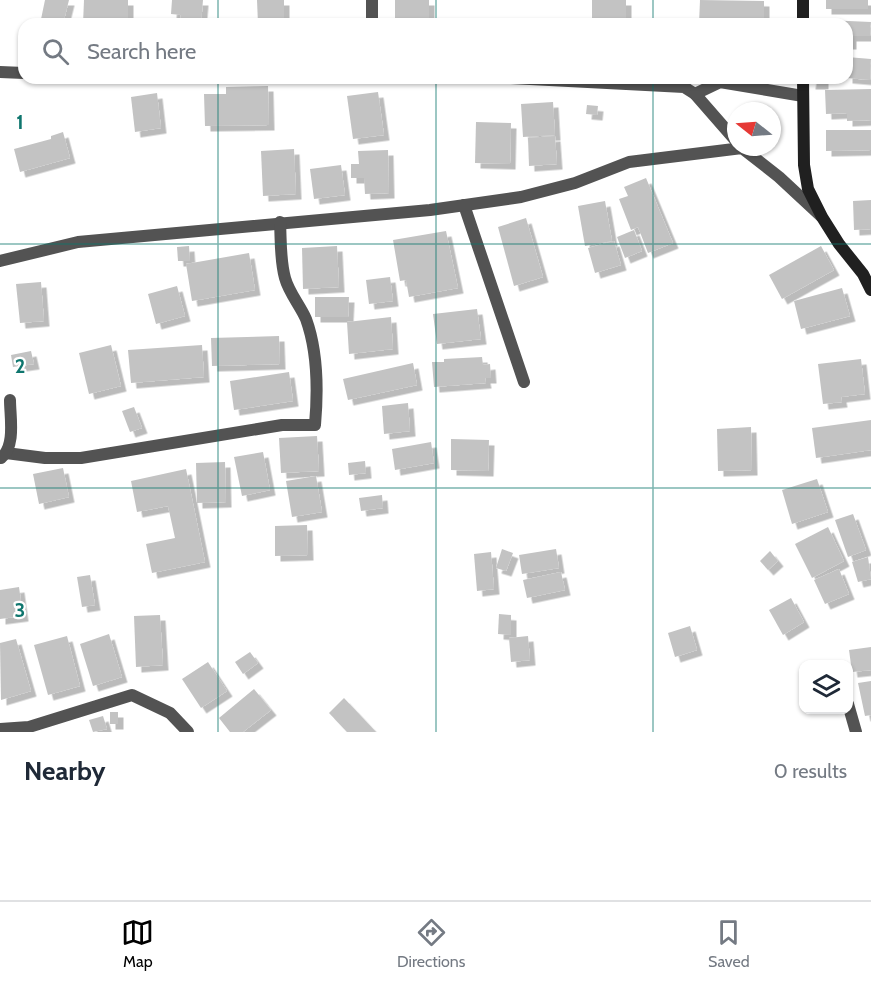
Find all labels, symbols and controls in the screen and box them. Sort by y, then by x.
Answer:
search box [18,18,853,84]
icon: search [39,35,72,68]
text: Search here [87,38,196,65]
north arrow [727,102,781,156]
text: 1 [16,110,24,134]
text: 2 [15,354,25,378]
text: 3 [15,598,25,622]
map controls [799,660,853,714]
button: layers [799,660,853,714]
text: Nearby [24,755,105,787]
text: 0 results [774,759,847,783]
tab: Map [121,916,154,971]
tab: Directions [397,916,465,971]
tab: Saved [708,916,750,971]

